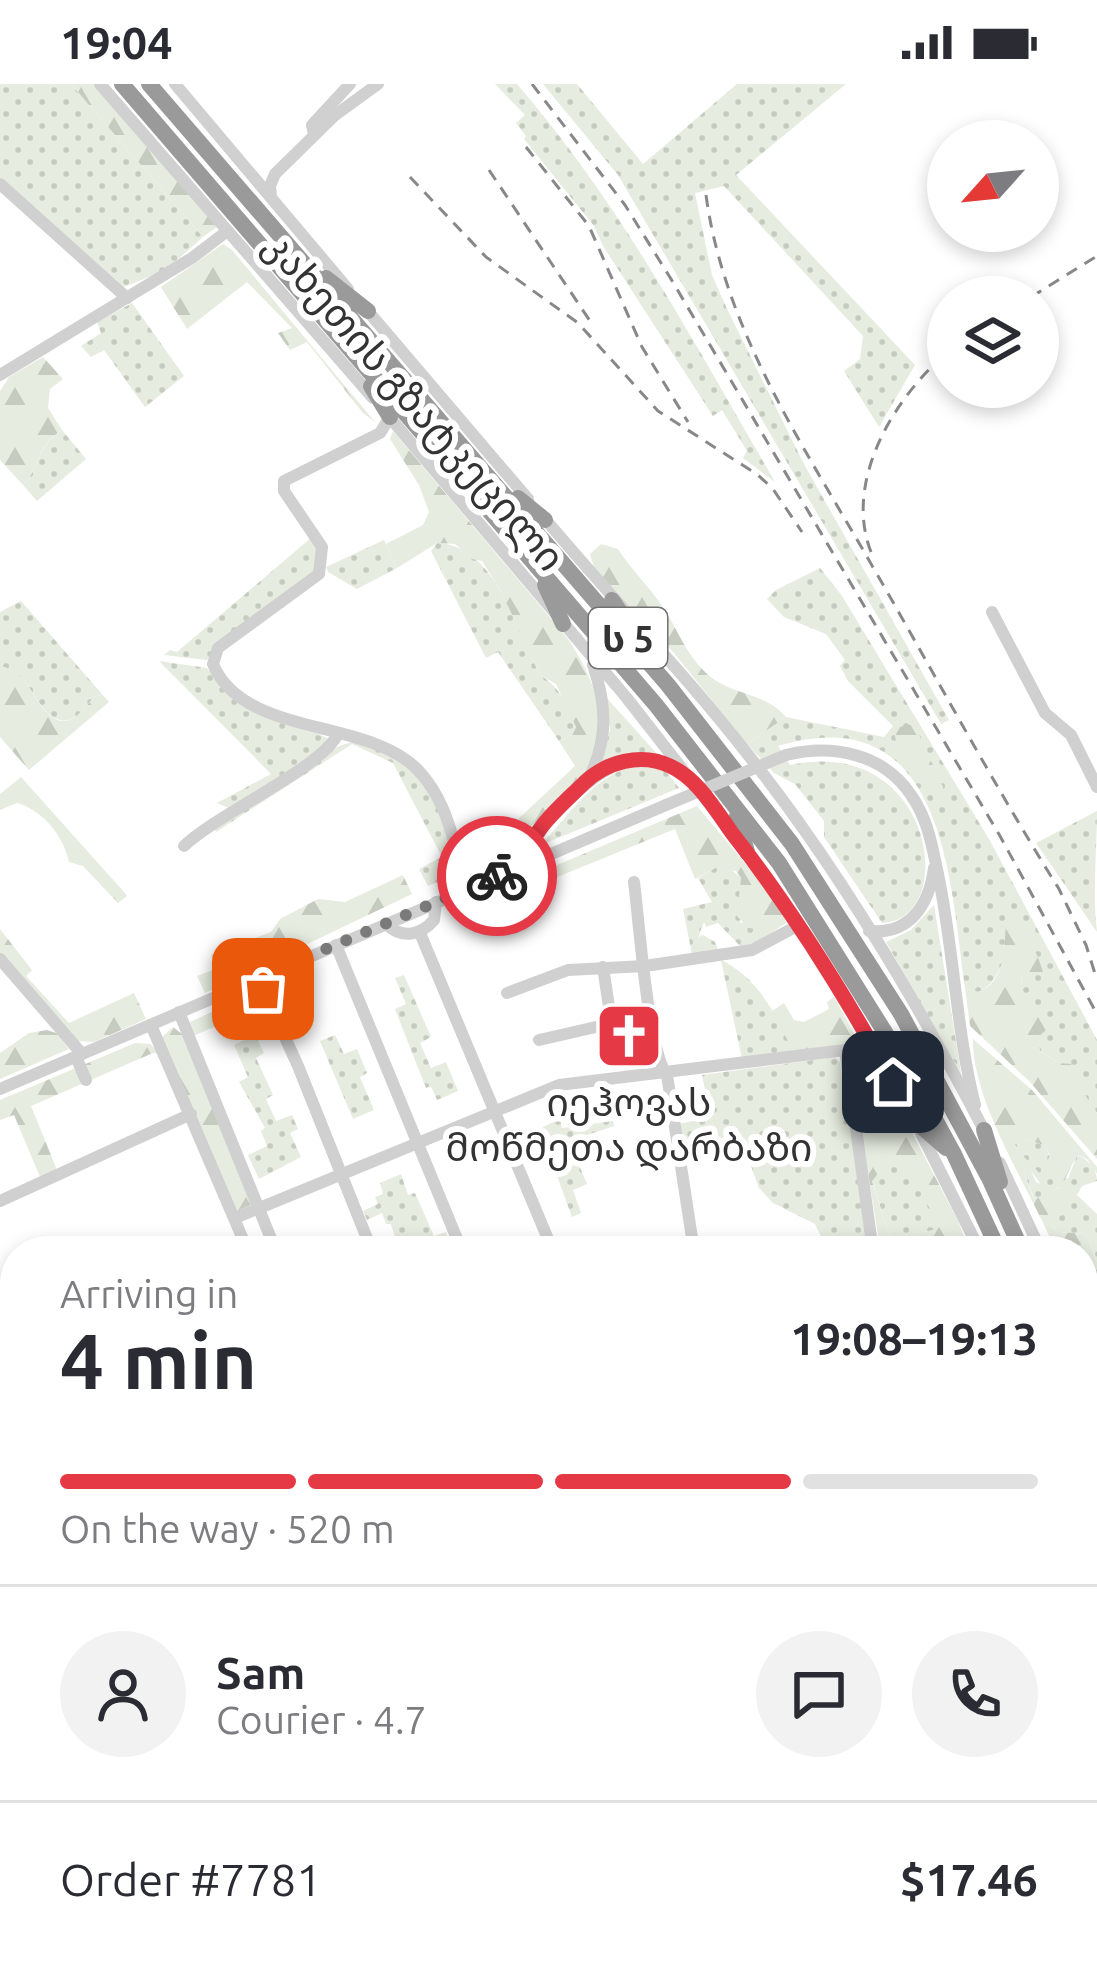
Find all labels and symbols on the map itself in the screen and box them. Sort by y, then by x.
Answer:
north arrow [927,120,1059,252]
street label: კახეთის გზატკეცილი [254,223,574,581]
road number: ს 5 [589,608,667,668]
courier [437,816,557,936]
pin [212,938,314,1040]
church icon: იეჰოვას მოწმეთა დარბაზი [594,1001,664,1071]
pin [842,1031,944,1133]
place label: იეჰოვას მოწმეთა დარბაზი [446,1080,812,1171]

